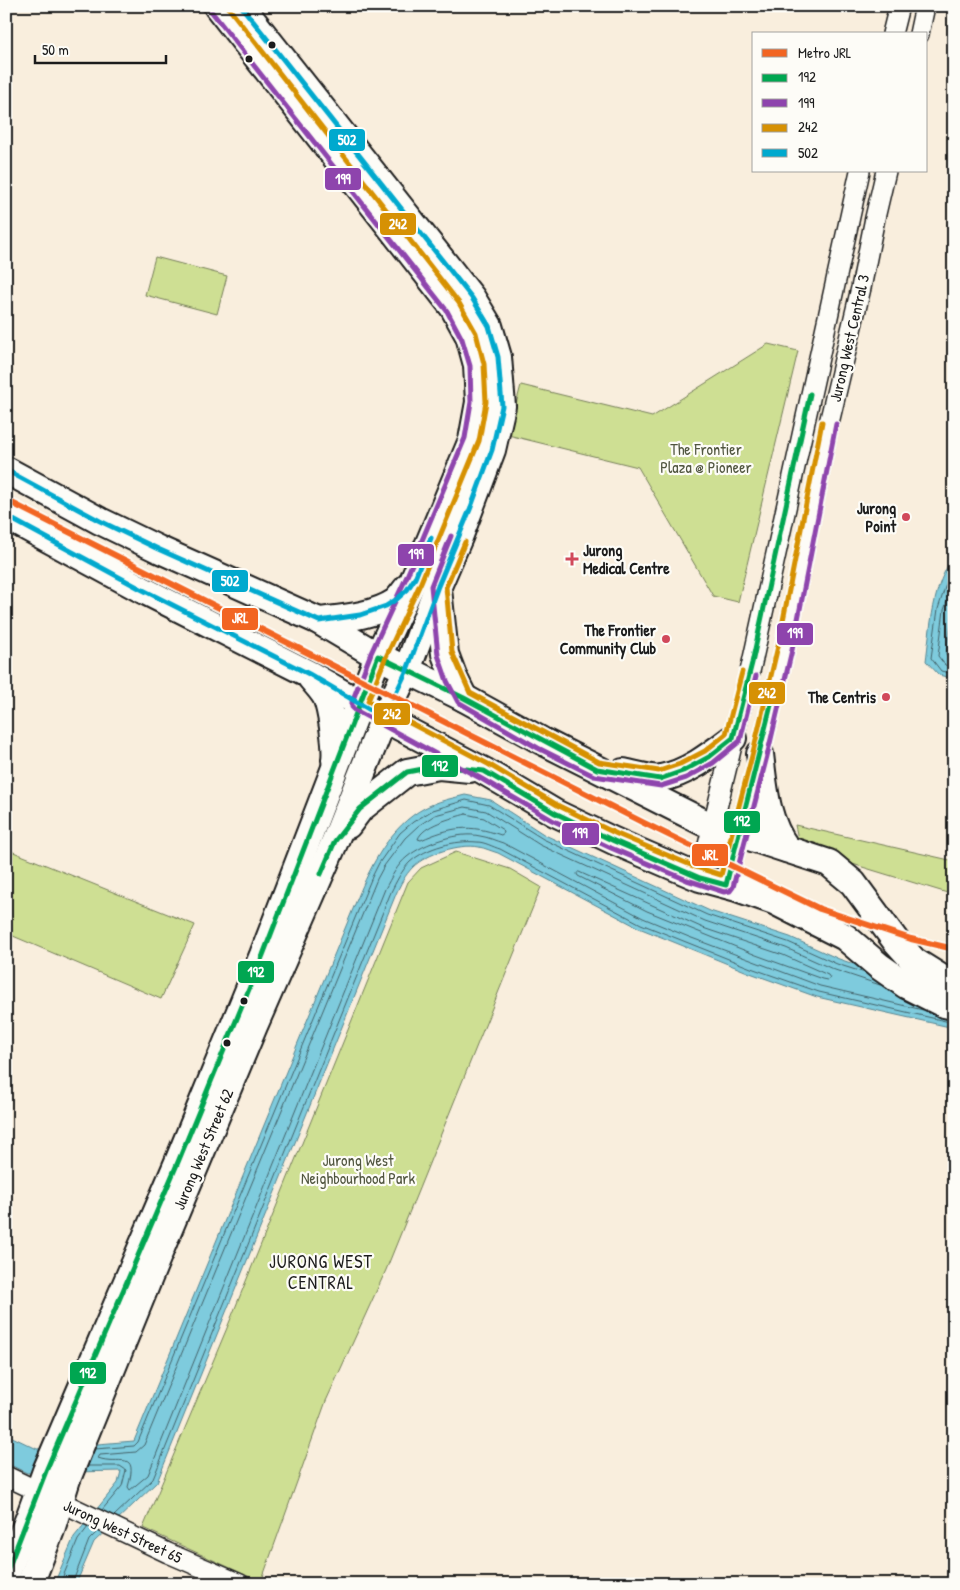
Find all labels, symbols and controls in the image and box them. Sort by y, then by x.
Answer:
scale bar [35,32,166,64]
legend [752,32,928,172]
text: 50 m [42,39,69,60]
unlabelled marker [267,40,277,50]
text: Metro JRL [798,42,852,63]
unlabelled marker [244,54,254,64]
text: 192 [798,66,816,87]
text: 199 [798,92,815,113]
text: 242 [798,116,818,137]
line badge: 502 [328,128,366,152]
text: 502 [338,130,357,149]
text: 502 [798,142,818,163]
line badge: 199 [324,167,362,191]
text: 199 [335,169,352,188]
line badge: 242 [379,212,417,236]
text: 242 [389,214,408,233]
street label: Jurong West Central 3 [824,272,874,404]
park label: The Frontier Plaza @ Pioneer [660,438,752,478]
place label: Jurong Point [857,497,896,537]
marker: Jurong Point [900,511,912,523]
place label: Jurong Medical Centre [583,539,670,579]
line badge: 199 [397,543,435,567]
text: 199 [408,544,425,563]
marker: Jurong Medical Centre [565,552,579,566]
line badge: 502 [211,569,249,593]
text: 502 [221,571,240,590]
line badge: JRL [221,607,259,631]
text: JRL [232,608,249,627]
place label: The Frontier Community Club [560,619,657,660]
line badge: 199 [776,622,814,646]
text: 199 [787,623,804,642]
marker: The Frontier Community Club [660,633,672,645]
line badge: 242 [748,681,786,705]
text: 242 [758,683,777,702]
place label: The Centris [807,686,877,708]
marker: The Centris [880,691,892,703]
line badge: 242 [373,702,411,726]
text: 242 [383,704,402,723]
line badge: 192 [421,754,459,778]
text: 192 [432,756,449,775]
line badge: 192 [723,810,761,834]
text: 192 [734,811,751,830]
line badge: 199 [561,822,600,846]
text: 199 [572,823,589,842]
line badge: JRL [691,843,729,867]
text: JRL [702,845,719,864]
line badge: 192 [237,960,275,984]
text: 192 [248,962,265,981]
unlabelled marker [239,996,249,1006]
unlabelled marker [222,1038,232,1048]
street label: Jurong West Street 62 [168,1085,239,1213]
park label: Jurong West Neighbourhood Park [301,1149,415,1189]
district label: JURONG WEST CENTRAL [269,1249,373,1295]
line badge: 192 [69,1361,107,1385]
text: 192 [80,1363,97,1382]
street label: Jurong West Street 65 [60,1494,186,1568]

